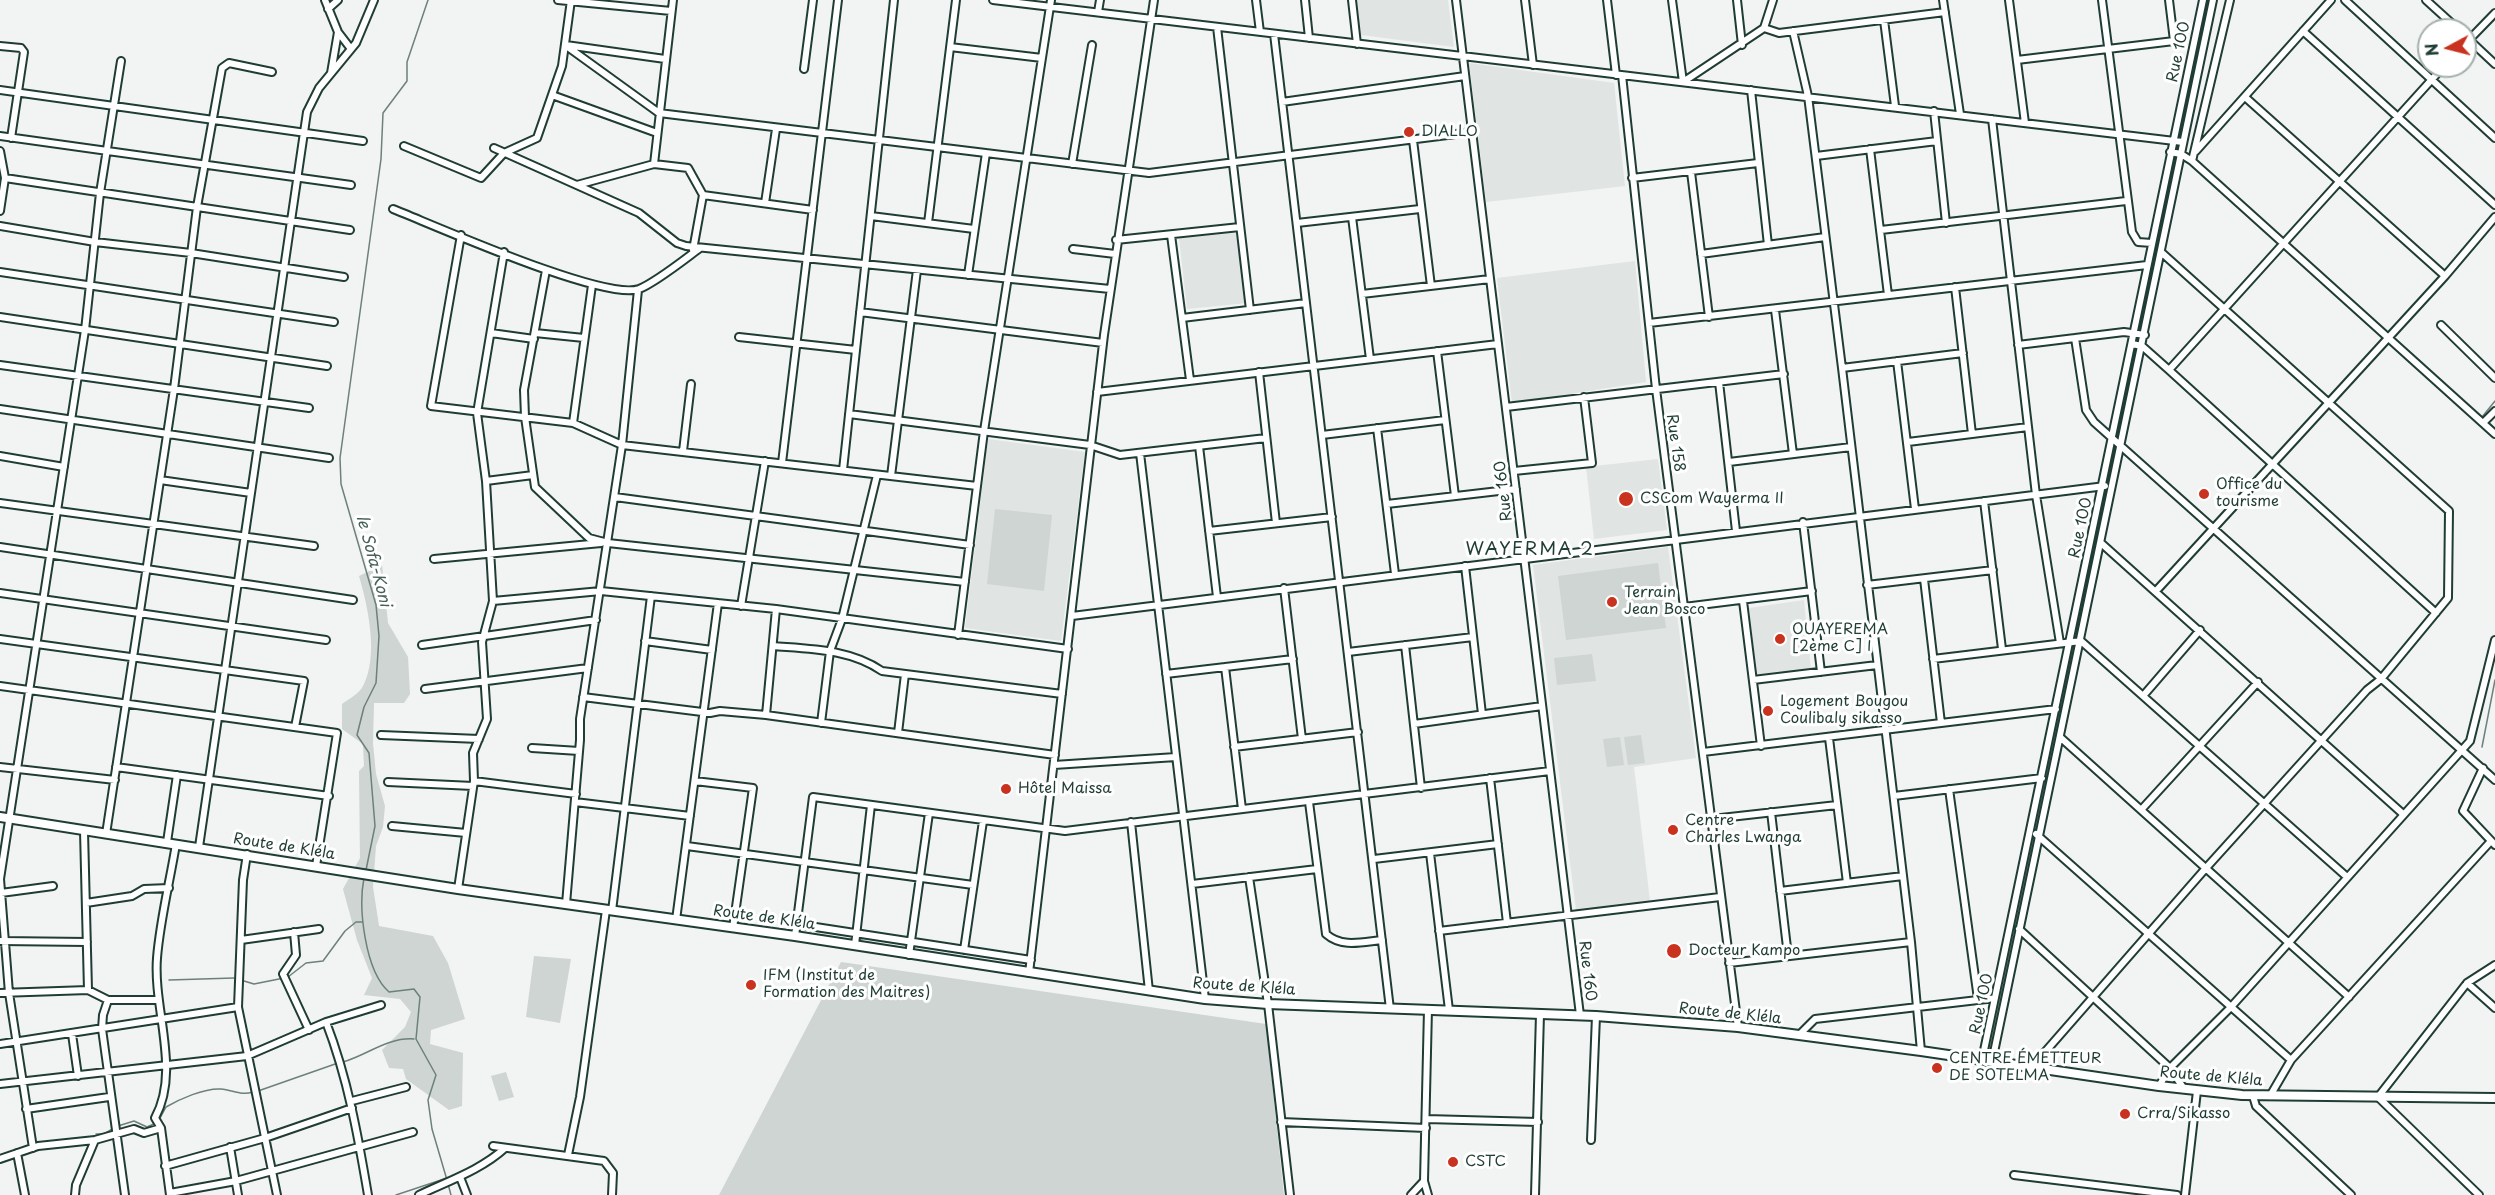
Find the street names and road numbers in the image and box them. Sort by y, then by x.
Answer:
street label: Rue 100 [2164,20,2194,84]
street label: Rue 158 [1662,413,1688,473]
street label: Rue 160 [1491,460,1517,522]
street label: Rue 100 [2066,496,2096,560]
street label: Route de Kléla [232,830,336,864]
street label: Route de Kléla [712,902,816,934]
street label: Rue 160 [1574,940,1600,1002]
street label: Rue 100 [1967,972,1997,1036]
street label: Route de Kléla [1192,974,1296,1000]
street label: Route de Kléla [1678,1000,1782,1028]
street label: Route de Kléla [2159,1064,2263,1090]

